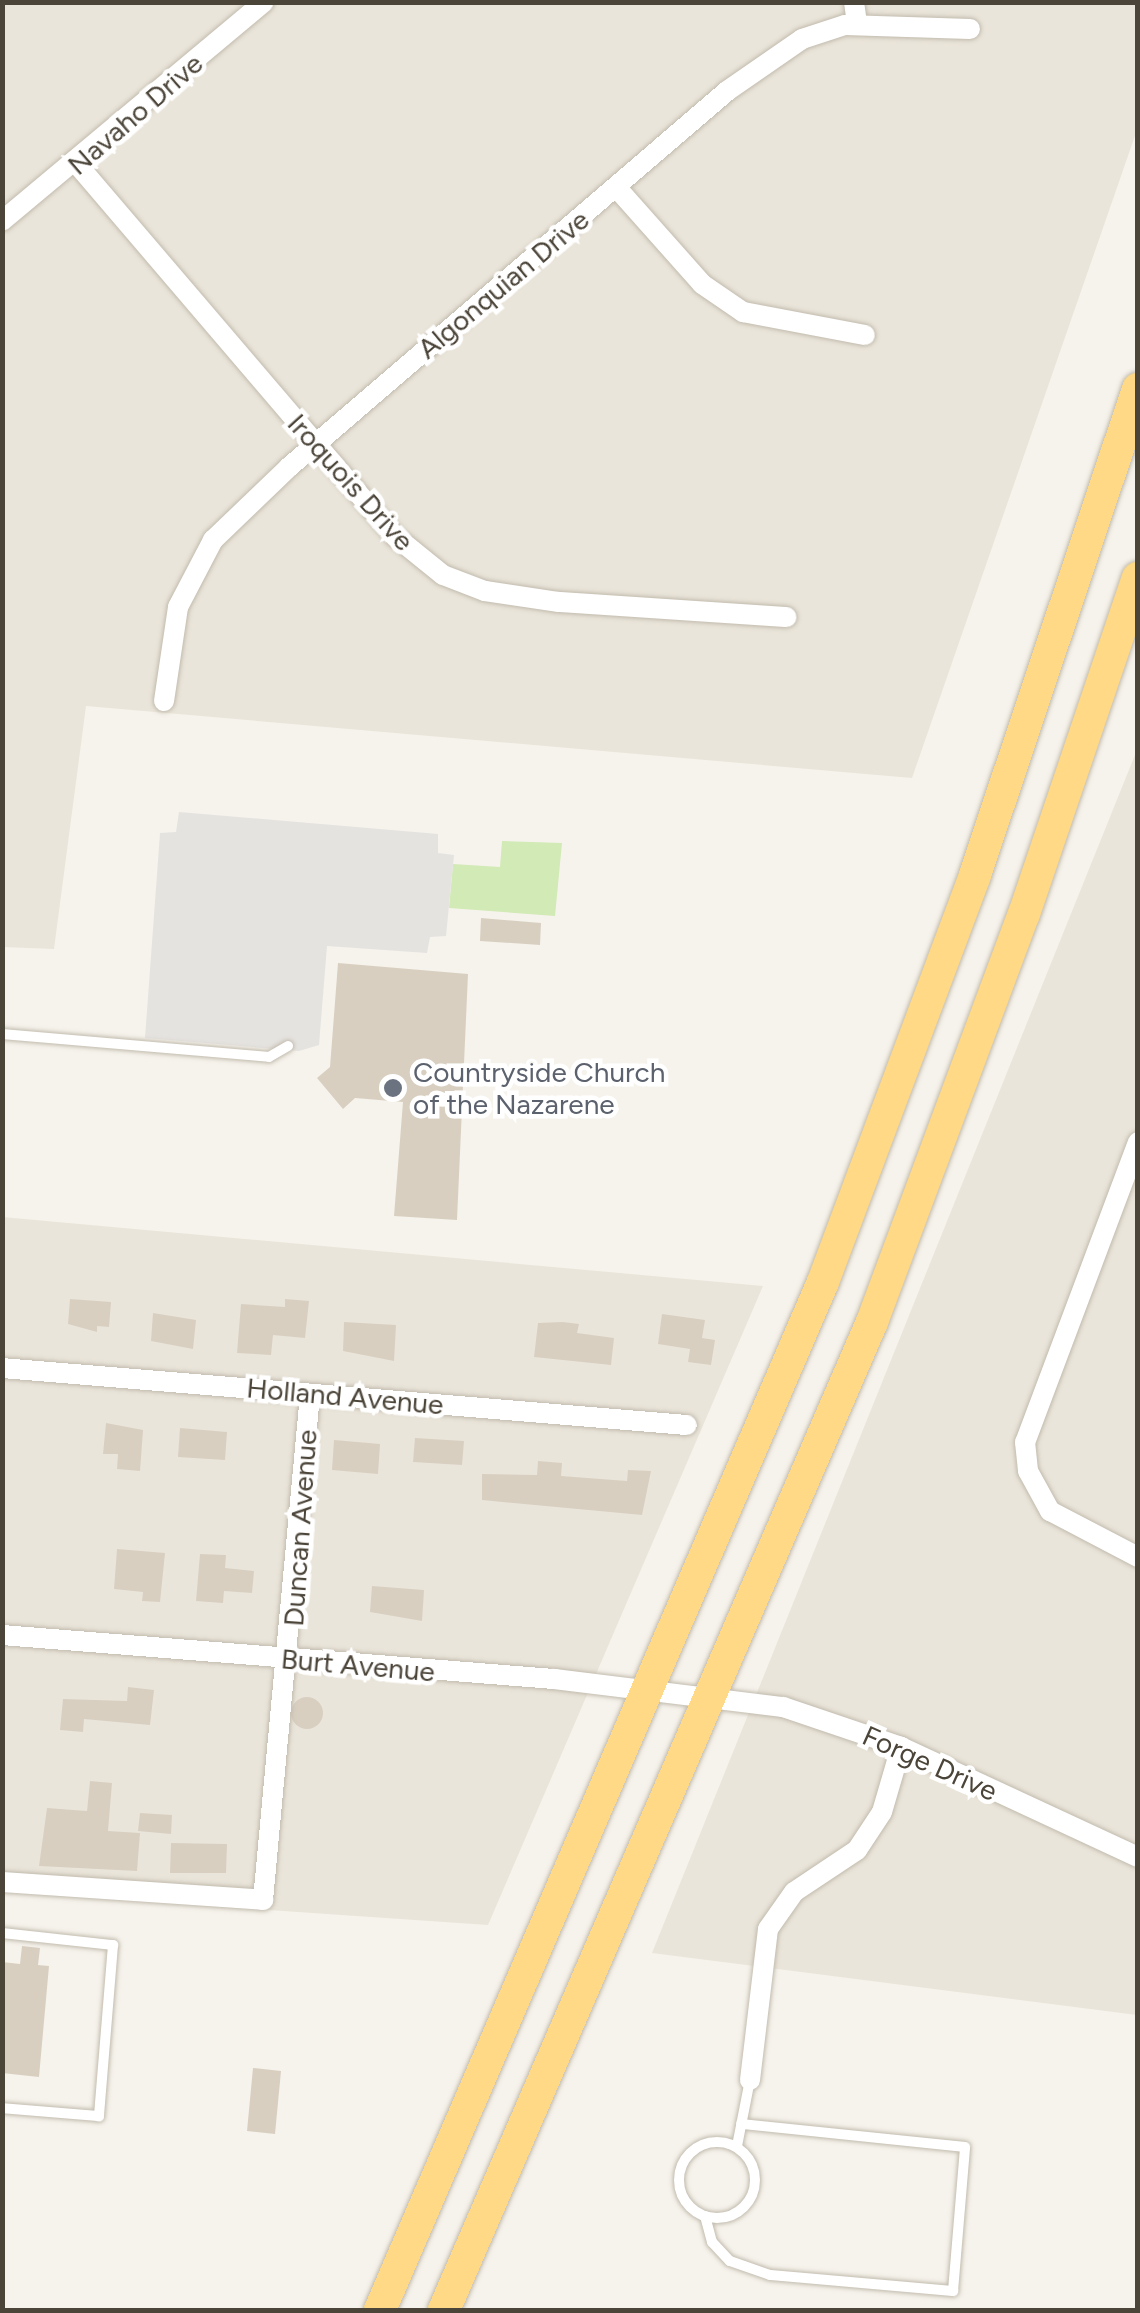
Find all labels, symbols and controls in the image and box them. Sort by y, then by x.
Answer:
street label: Navaho Drive [61,46,209,182]
street label: Algonquian Drive [411,203,595,365]
street label: Iroquois Drive [281,407,421,557]
place label: Countryside Church of the Nazarene [413,1055,665,1121]
marker: Countryside Church of the Nazarene [382,1077,404,1099]
street label: Holland Avenue [245,1371,445,1421]
street label: Duncan Avenue [276,1428,324,1628]
street label: Burt Avenue [280,1642,436,1688]
street label: Forge Drive [857,1718,1003,1808]

